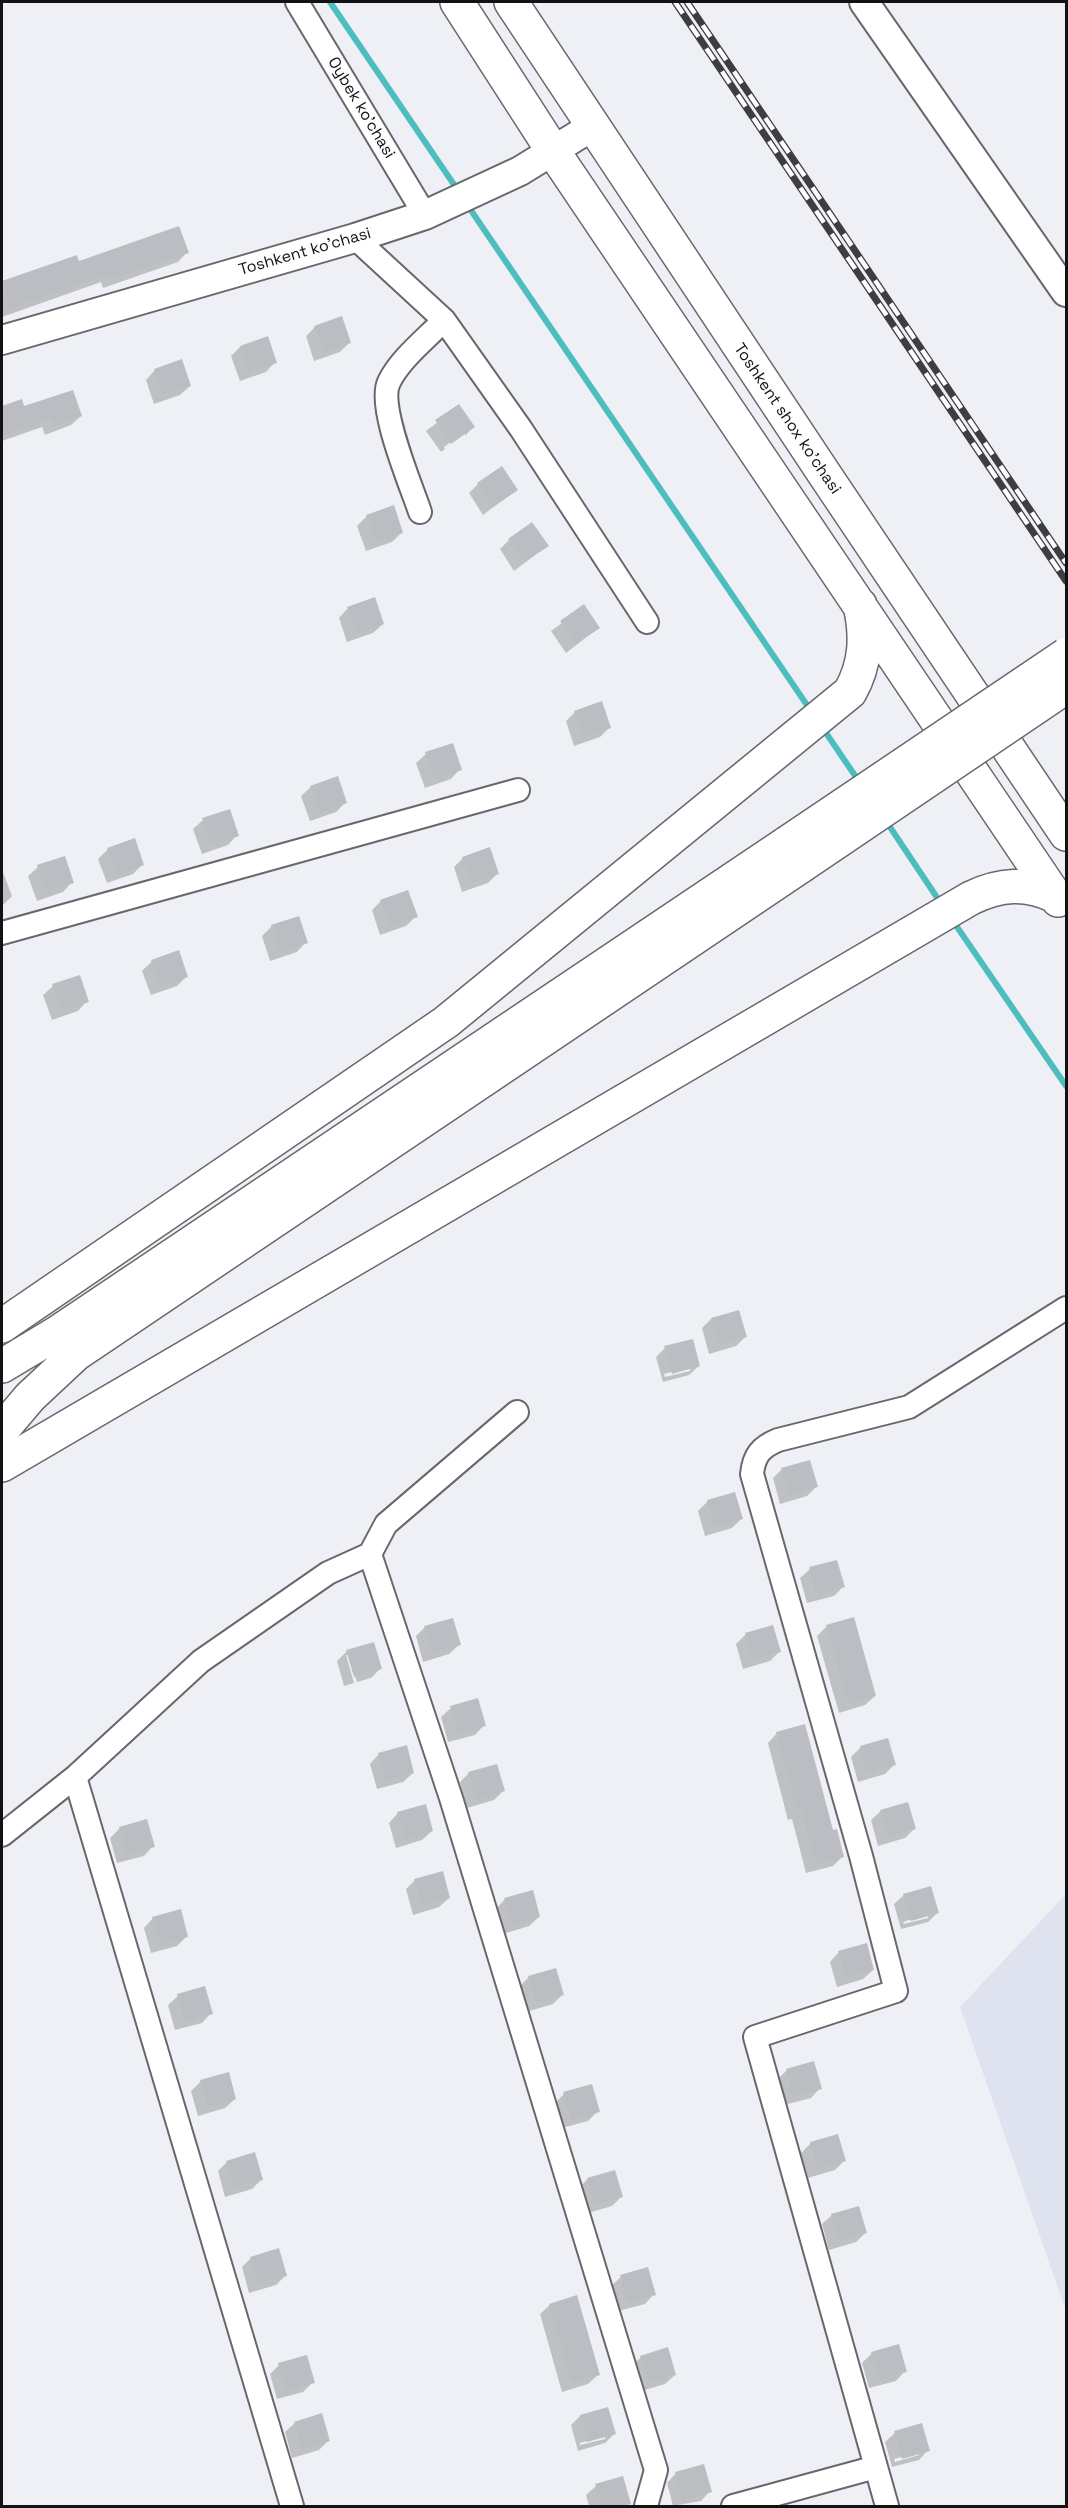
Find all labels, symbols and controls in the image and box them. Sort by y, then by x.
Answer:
street label: Oybek ko’chasi [323,54,399,162]
street label: Toshkent ko'chasi [237,224,373,280]
street label: Toshkent shox ko'chasi [729,340,845,498]

